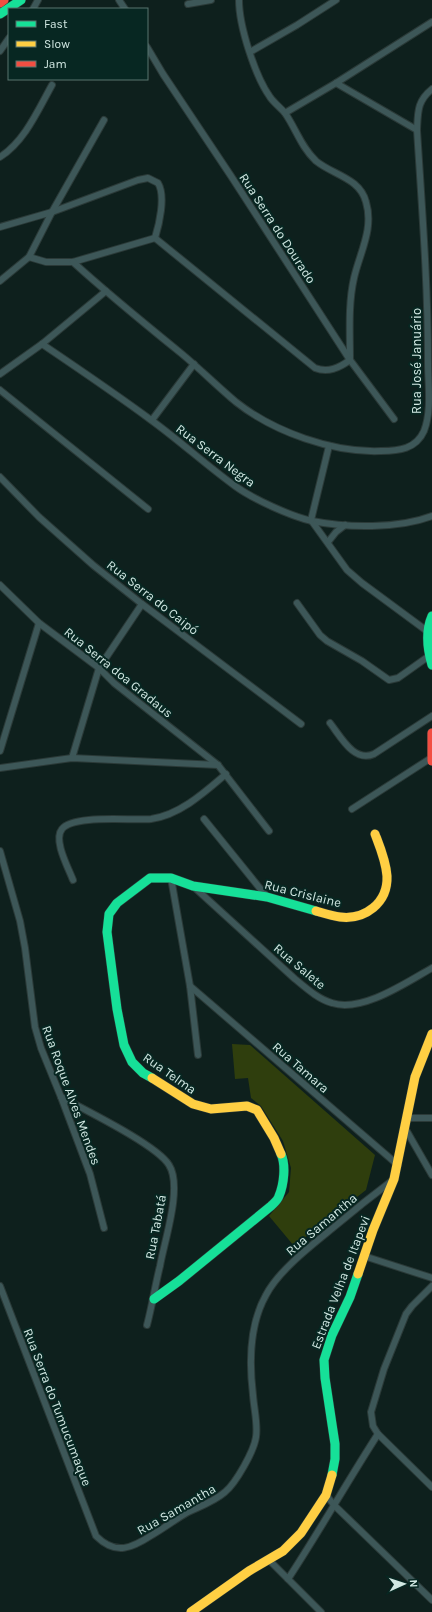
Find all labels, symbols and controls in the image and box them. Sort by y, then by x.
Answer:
legend [8,8,148,80]
text: Fast [44,17,68,31]
text: Slow [44,37,70,51]
text: Jam [44,57,67,71]
street label: Rua Serra do Dourado [236,170,319,286]
street label: Rua José Januário [409,308,424,414]
street label: Rua Serra Negra [173,421,258,490]
street label: Rua Serra do Caipó [104,557,201,638]
street label: Rua Serra doa Gradaus [61,624,176,721]
street label: Rua Crislaine [263,877,343,910]
street label: Rua Salete [271,940,329,993]
street label: Rua Roque Alves Mendes [38,1023,104,1167]
street label: Rua Tamara [269,1039,332,1096]
street label: Rua Telma [140,1050,199,1097]
street label: Rua Samantha [283,1190,360,1258]
street label: Rua Tabatá [142,1194,169,1261]
street label: Estrada Velha de Itapevi [308,1213,373,1351]
street label: Rua Serra do Tumucumaque [20,1326,95,1489]
street label: Rua Samantha [134,1481,218,1538]
north arrow [384,1564,424,1604]
text: N [407,1579,420,1588]

